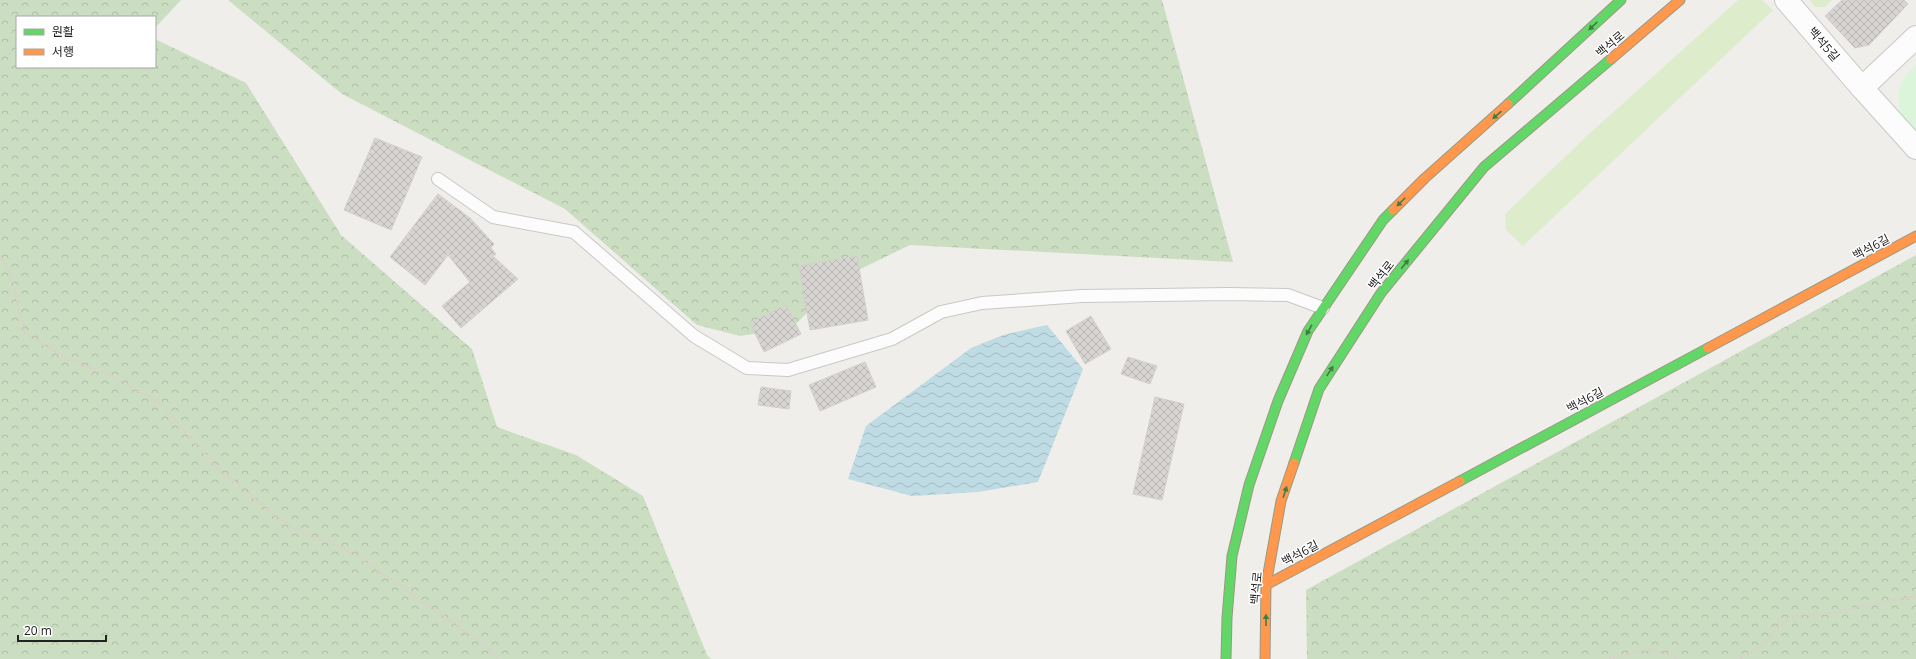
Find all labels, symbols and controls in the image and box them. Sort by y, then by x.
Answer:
legend [16,16,156,68]
one-way arrow [1587,22,1598,31]
text: 원활 [52,23,74,40]
street label: 백석5길 [1804,23,1844,65]
street label: 백석로 [1592,27,1628,61]
text: 서행 [52,43,74,60]
one-way arrow [1492,110,1502,119]
one-way arrow [1396,197,1406,207]
street label: 백석6길 [1849,230,1893,264]
street label: 백석로 [1364,257,1398,293]
one-way arrow [1400,259,1409,270]
one-way arrow [1306,324,1312,336]
one-way arrow [1327,365,1334,377]
street label: 백석6길 [1563,383,1607,417]
one-way arrow [1282,486,1288,498]
street label: 백석6길 [1278,536,1322,570]
street label: 백석로 [1246,571,1266,605]
one-way arrow [1263,613,1269,626]
scale bar [18,617,106,643]
text: 20 m [24,622,52,639]

